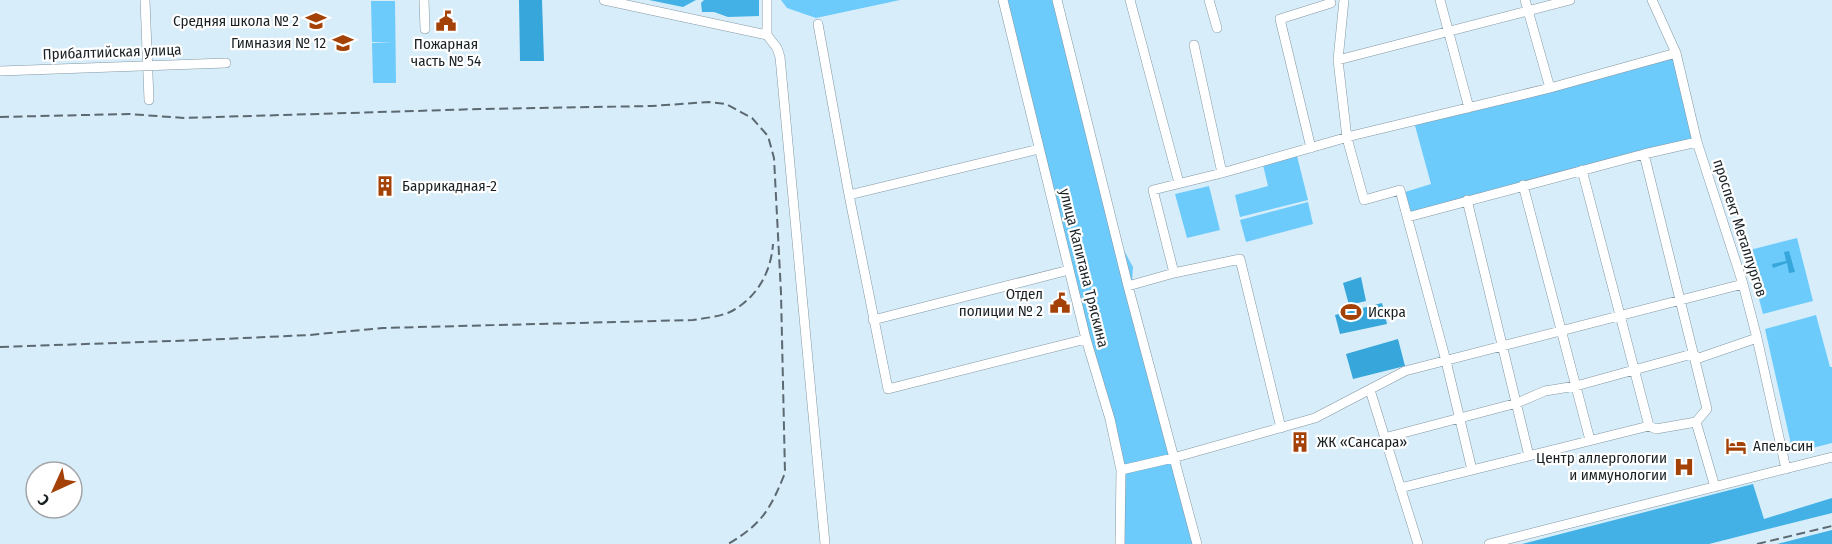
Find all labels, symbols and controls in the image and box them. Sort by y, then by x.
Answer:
school or university icon: Средняя школа № 2 [304,9,328,33]
public building icon: Пожарная часть № 54 [434,9,458,33]
place label: Средняя школа № 2 [173,12,299,30]
school or university icon: Гимназия № 12 [331,31,355,55]
place label: Гимназия № 12 [231,34,326,52]
place label: Пожарная часть № 54 [411,35,481,70]
street label: Прибалтийская улица [42,41,182,63]
street label: проспект Металлургов [1709,157,1771,299]
building icon: Баррикадная-2 [373,174,397,198]
place label: Баррикадная-2 [402,177,497,195]
street label: улица Капитана Тряскина [1056,187,1112,349]
place label: Отдел полиции № 2 [959,285,1043,320]
public building icon: Отдел полиции № 2 [1048,291,1072,315]
sports icon: Искра [1339,300,1363,324]
place label: Искра [1368,303,1406,321]
building icon: ЖК «Сансара» [1288,430,1312,454]
place label: ЖК «Сансара» [1317,433,1407,451]
hotel icon: Апельсин [1724,434,1748,458]
place label: Апельсин [1753,437,1813,455]
place label: Центр аллергологии и иммунологии [1536,449,1667,484]
hospital icon: Центр аллергологии и иммунологии [1672,455,1696,479]
north arrow [24,460,84,520]
text: С [34,490,53,510]

